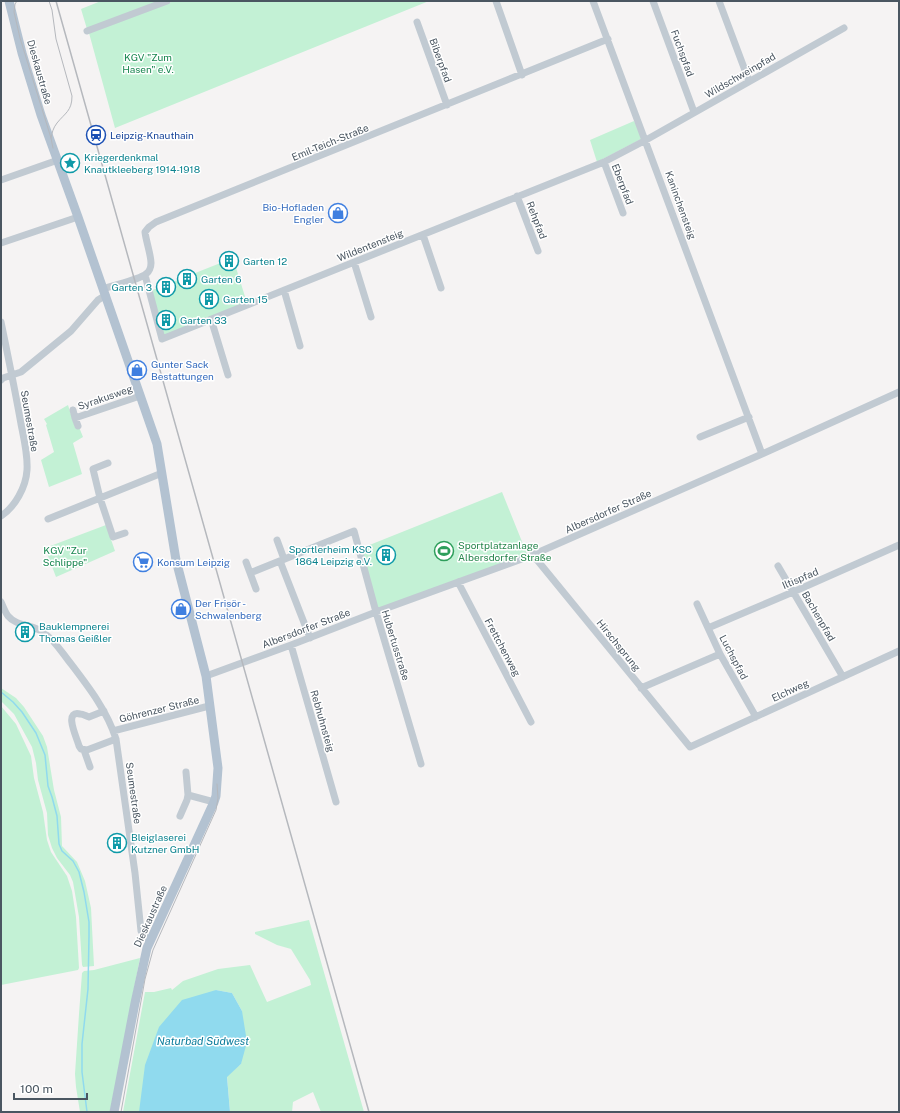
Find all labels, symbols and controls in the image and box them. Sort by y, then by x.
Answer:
street label: Fuchspfad [669,28,697,78]
street label: Biberpfad [427,36,455,84]
street label: Dieskaustraße [25,38,55,106]
street label: Wildschweinpfad [702,50,778,100]
park label: KGV "Zum Hasen" e.V. [122,51,174,75]
street label: Emil-Teich-Straße [290,121,371,163]
station icon: Leipzig-Knauthain [85,124,107,146]
place label: Leipzig-Knauthain [110,129,194,141]
place label: Kriegerdenkmal Knautkleeberg 1914-1918 [84,151,200,175]
place icon: Kriegerdenkmal Knautkleeberg 1914-1918 [59,152,81,174]
street label: Eberpfad [610,162,636,206]
street label: Kaninchensteig [663,169,699,241]
street label: Rehpfad [524,200,550,241]
place label: Bio-Hofladen Engler [262,201,324,225]
shop icon: Bio-Hofladen Engler [327,202,349,224]
street label: Wildentensteig [335,226,405,264]
building icon: Garten 12 [218,250,240,272]
place label: Garten 12 [243,255,287,267]
building icon: Garten 6 [176,268,198,290]
place label: Garten 6 [201,273,241,285]
building icon: Garten 3 [155,276,177,298]
place label: Garten 3 [111,281,152,293]
building icon: Garten 15 [198,288,220,310]
place label: Garten 15 [223,293,268,305]
building icon: Garten 33 [155,309,177,331]
place label: Garten 33 [180,314,227,326]
place label: Gunter Sack Bestattungen [151,358,214,382]
shop icon: Gunter Sack Bestattungen [126,359,148,381]
street label: Syrakusweg [76,382,134,412]
street label: Seumestraße [19,389,41,453]
street label: Albersdorfer Straße [563,486,653,535]
place label: Sportplatzanlage Albersdorfer Straße [458,539,552,563]
sports icon: Sportplatzanlage Albersdorfer Straße [433,540,455,562]
place label: Sportlerheim KSC 1864 Leipzig e.V. [289,543,372,567]
park label: KGV "Zur Schlippe" [43,544,87,568]
building icon: Sportlerheim KSC 1864 Leipzig e.V. [375,544,397,566]
supermarket icon: Konsum Leipzig [132,551,154,573]
place label: Konsum Leipzig [157,556,230,568]
street label: Iltispfad [780,565,820,591]
street label: Bachenpfad [800,589,838,643]
place label: Der Frisör - Schwalenberg [195,597,262,621]
shop icon: Der Frisör - Schwalenberg [170,598,192,620]
street label: Albersdorfer Straße [260,606,352,650]
street label: Hubertusstraße [380,608,413,682]
street label: Frettchenweg [483,616,523,678]
street label: Hirschsprung [595,617,643,673]
place label: Bauklempnerei Thomas Geißler [39,620,112,644]
building icon: Bauklempnerei Thomas Geißler [14,621,36,643]
street label: Luchspfad [717,633,751,681]
street label: Elchweg [770,676,810,704]
street label: Rebhuhnsteig [308,688,338,754]
street label: Göhrenzer Straße [118,693,201,725]
street label: Seumestraße [124,761,144,825]
place label: Bleiglaserei Kutzner GmbH [131,831,199,855]
building icon: Bleiglaserei Kutzner GmbH [106,832,128,854]
street label: Dieskaustraße [131,883,169,949]
water label: Naturbad Südwest [157,1035,250,1047]
scale bar [14,1075,87,1101]
text: 100 m [20,1082,53,1096]

